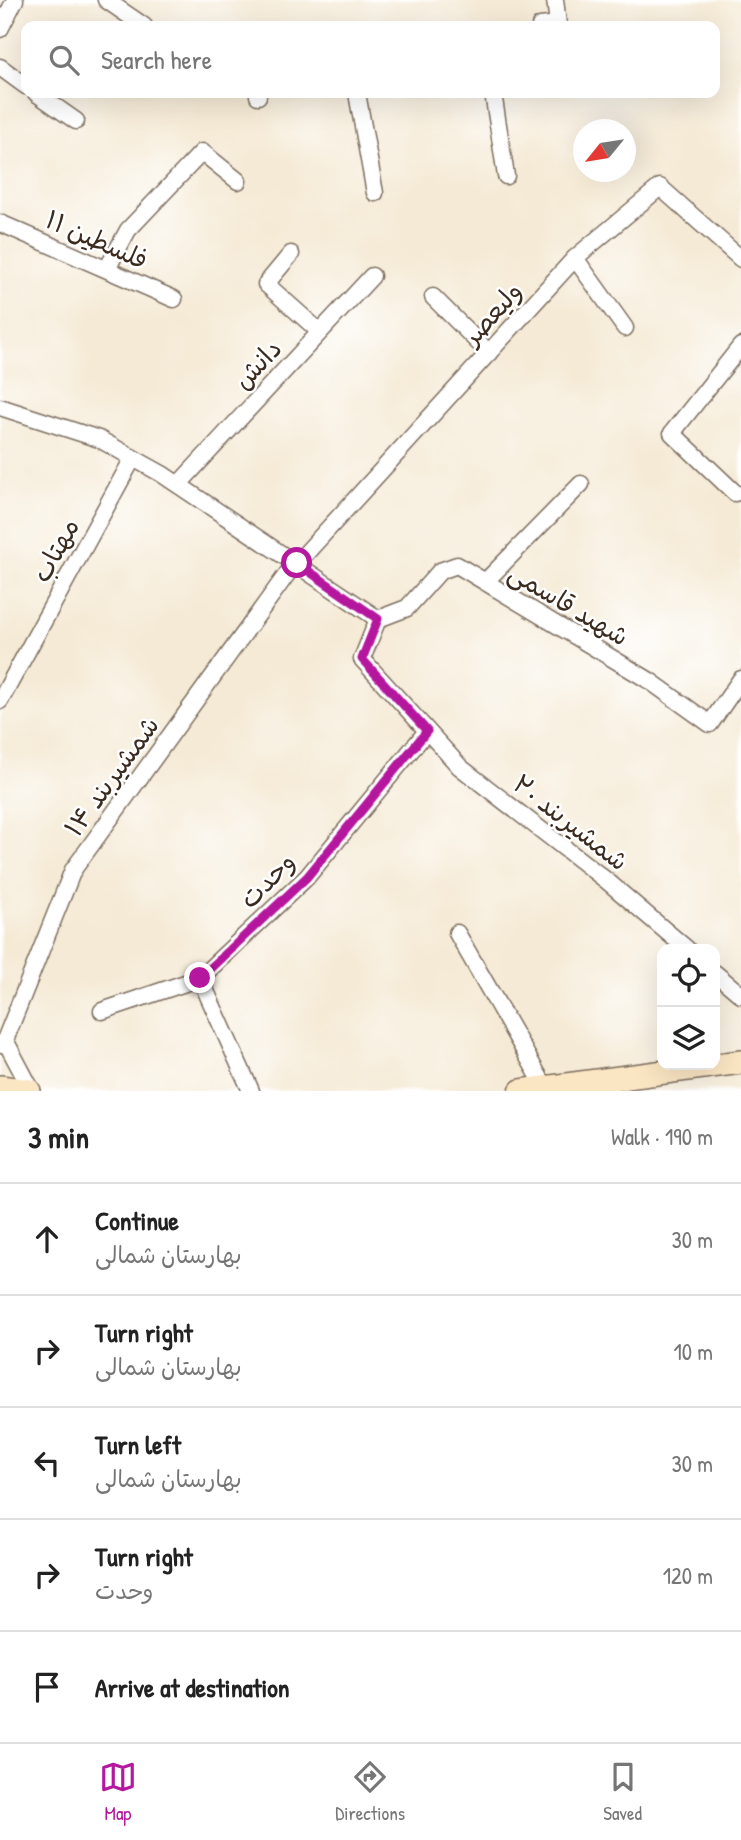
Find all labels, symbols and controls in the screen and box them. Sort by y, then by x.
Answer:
search box [21,21,720,98]
icon: search [45,41,83,79]
text: Search here [101,42,212,77]
north arrow [573,119,636,182]
street label: فلسطین ۱۱ [40,201,154,277]
street label: ولیعصر [453,274,530,353]
street label: دانش [225,331,289,397]
street label: مهتاب [23,512,87,588]
route start [281,547,312,578]
street label: شهید قاسمی [502,554,636,654]
street label: شمشیربند ۱۴ [56,709,166,843]
street label: شمشیربند ۲۰ [506,766,636,878]
street label: وحدت [231,844,303,916]
map controls [657,944,720,1070]
button: locate [657,944,720,1007]
route end [184,962,215,993]
button: layers [657,1007,720,1070]
text: 3 min [28,1117,89,1157]
text: Walk · 190 m [611,1121,713,1152]
text: Continue [95,1203,179,1238]
icon: ahead [28,1220,66,1258]
text: 30 m [671,1224,713,1255]
text: بهارستان شمالی [95,1239,242,1270]
text: Turn right [95,1315,193,1350]
icon: right [28,1332,66,1370]
text: 10 m [673,1336,713,1367]
text: بهارستان شمالی [95,1351,242,1382]
text: Turn left [95,1427,181,1462]
icon: left [28,1444,66,1482]
text: 30 m [671,1448,713,1479]
text: بهارستان شمالی [95,1463,242,1494]
text: Turn right [95,1539,193,1574]
icon: right [28,1556,66,1594]
text: 120 m [663,1560,713,1591]
text: وحدت [95,1575,153,1606]
icon: arrive [28,1668,66,1706]
text: Arrive at destination [95,1670,290,1705]
tab: Map [99,1758,137,1826]
tab: Directions [335,1758,405,1826]
tab: Saved [603,1758,642,1826]

